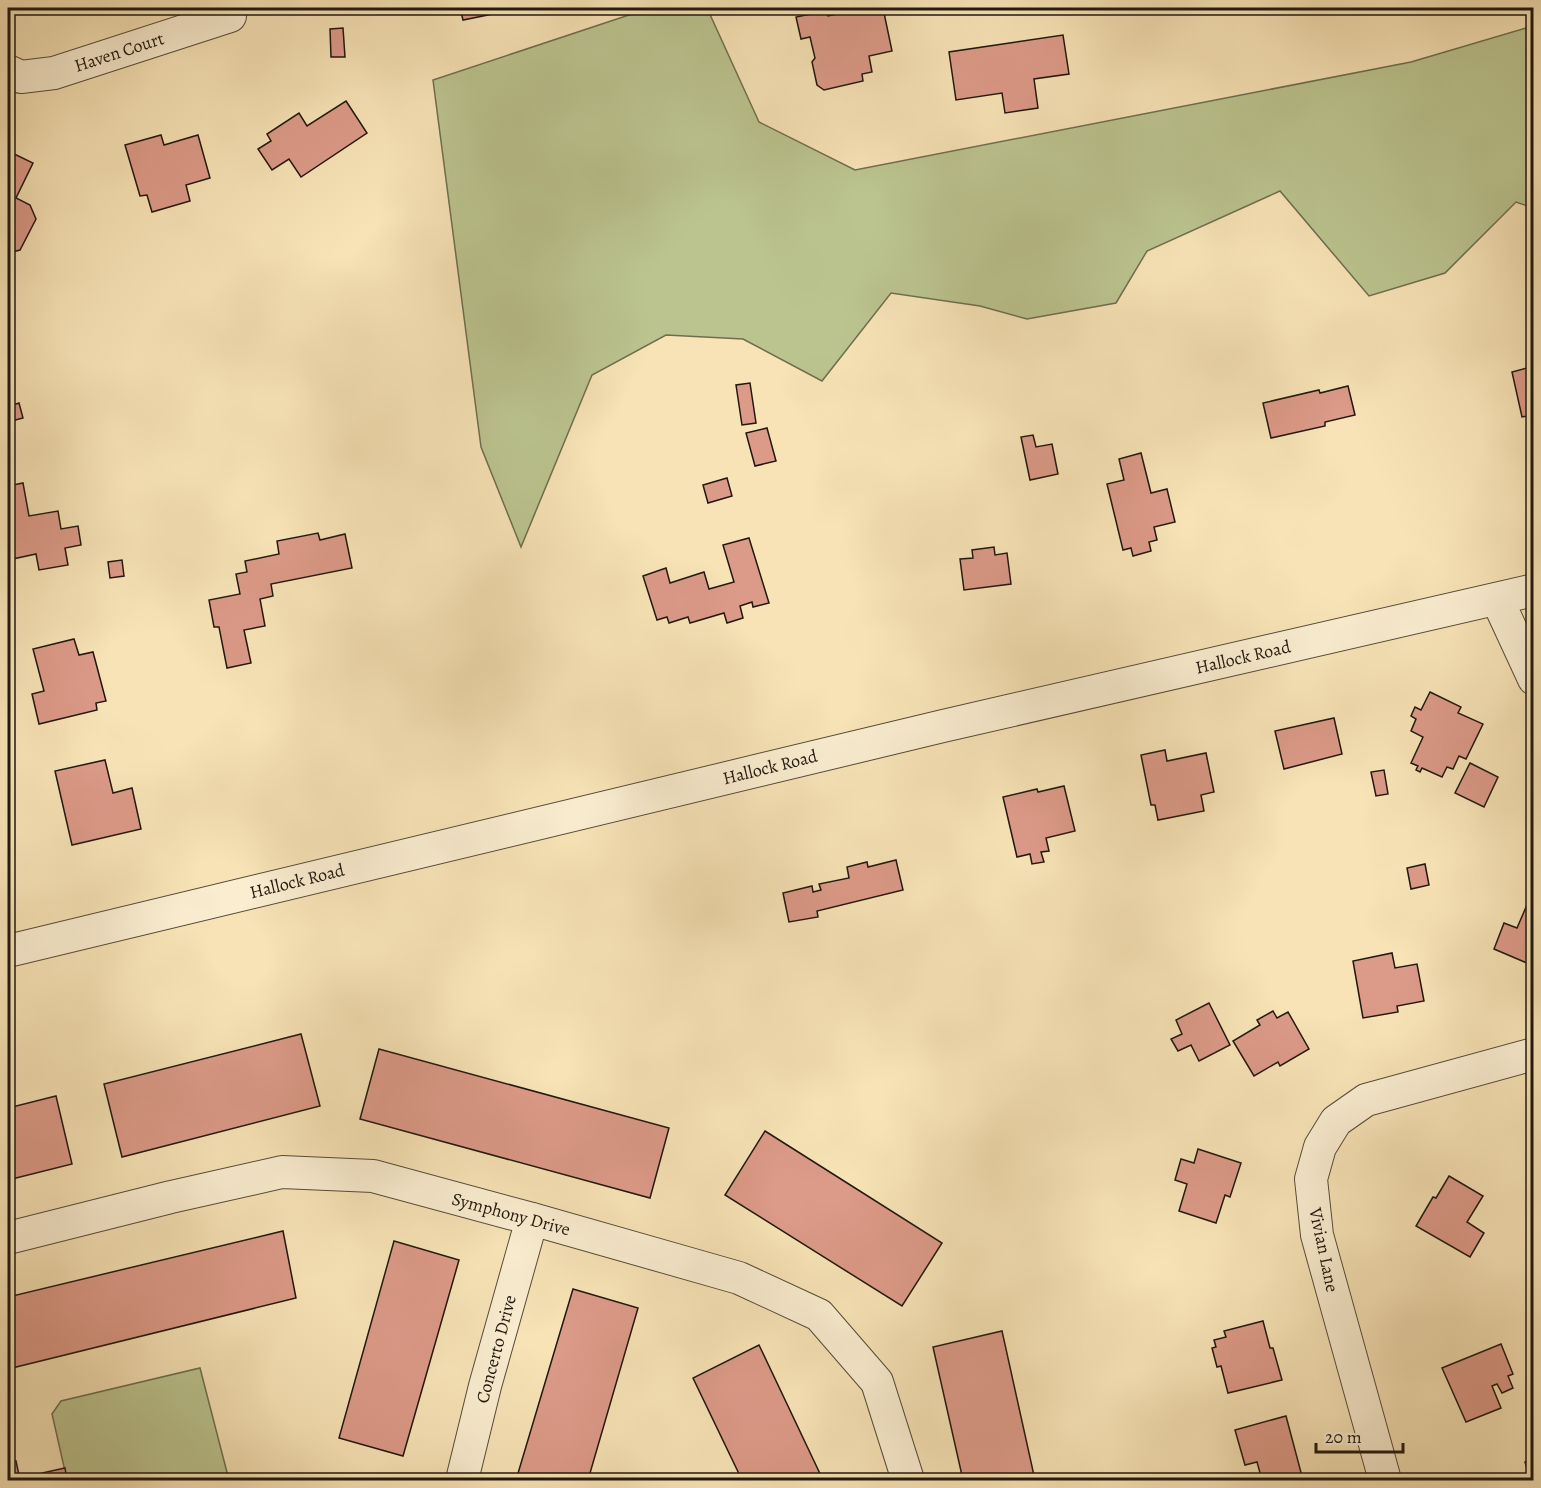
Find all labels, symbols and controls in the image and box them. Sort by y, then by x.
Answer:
street label: Haven Court [71,26,167,78]
street label: Hallock Road [1193,634,1293,680]
street label: Hallock Road [720,744,820,790]
street label: Hallock Road [247,858,347,904]
street label: Symphony Drive [449,1187,573,1241]
street label: Vivian Lane [1303,1205,1345,1294]
street label: Concerto Drive [470,1292,522,1406]
scale bar [1316,1416,1403,1454]
text: 20 m [1325,1425,1362,1449]

